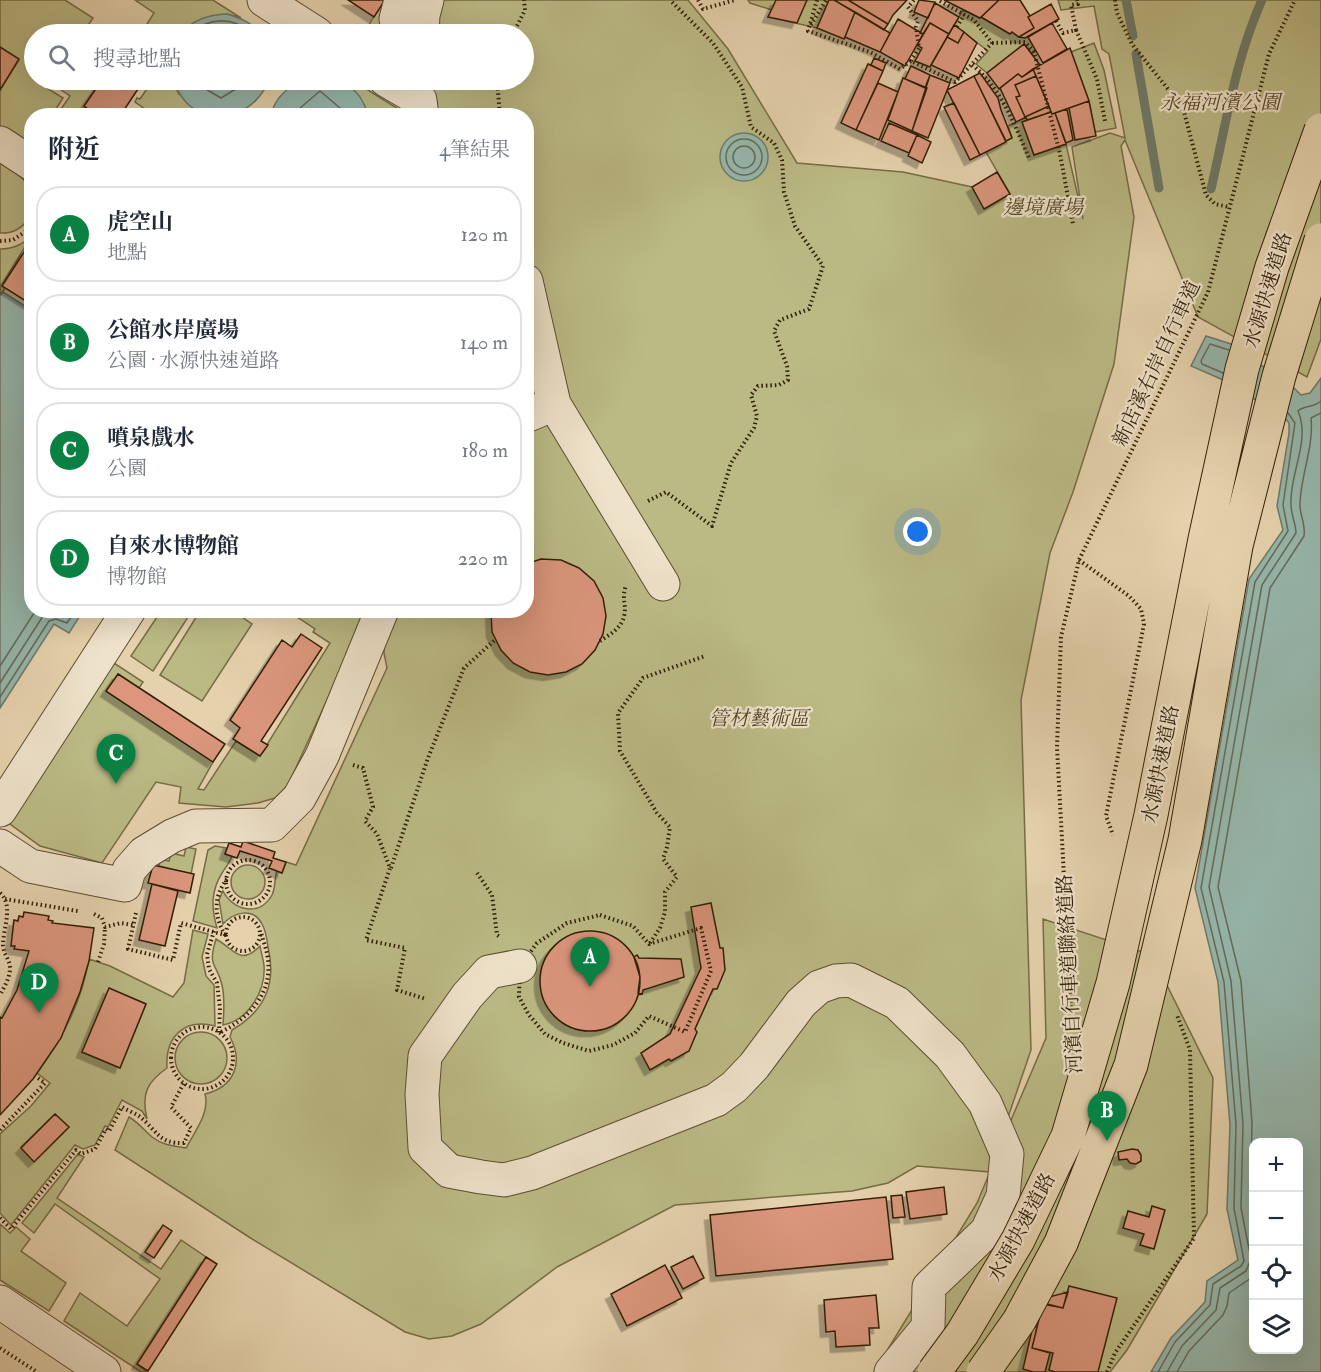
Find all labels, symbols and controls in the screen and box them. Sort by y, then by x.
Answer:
search box [24,24,534,90]
icon: search [45,41,78,74]
text: 搜尋地點 [93,45,181,73]
park label: 永福河濱公園 [1160,90,1283,115]
text: 附近 [48,134,100,166]
text: 4筆結果 [439,137,510,162]
park label: 邊境廣場 [1003,195,1085,220]
text: 虎空山 [107,208,173,236]
text: A [63,222,76,247]
text: 120 m [461,222,508,247]
street label: 水源快速道路 [1238,229,1297,351]
text: 地點 [107,240,147,265]
street label: 新店溪右岸自行車道 [1107,276,1206,450]
text: 公館水岸廣場 [107,316,239,344]
text: B [63,330,76,355]
text: 140 m [460,330,508,355]
text: 公園 · 水源快速道路 [107,348,279,373]
text: 噴泉戲水 [107,424,195,452]
text: C [62,438,77,463]
text: 180 m [461,438,508,463]
text: 公園 [107,456,147,481]
your location [903,517,932,546]
text: 自來水博物館 [107,532,239,560]
text: D [61,546,78,571]
text: 220 m [458,546,508,571]
text: 博物館 [107,564,167,589]
street label: 水源快速道路 [1137,703,1184,825]
park label: 管材藝術區 [709,706,811,731]
pin: C [96,734,136,784]
street label: 河濱自行車道聯絡道路 [1052,873,1087,1074]
pin: A [570,938,610,987]
pin: D [20,964,58,1013]
pin: B [1088,1092,1126,1141]
map controls [1249,1138,1303,1354]
button: + [1249,1138,1303,1192]
street label: 水源快速道路 [982,1168,1061,1286]
button: − [1249,1192,1303,1246]
button: locate [1249,1246,1303,1300]
button: layers [1249,1300,1303,1354]

